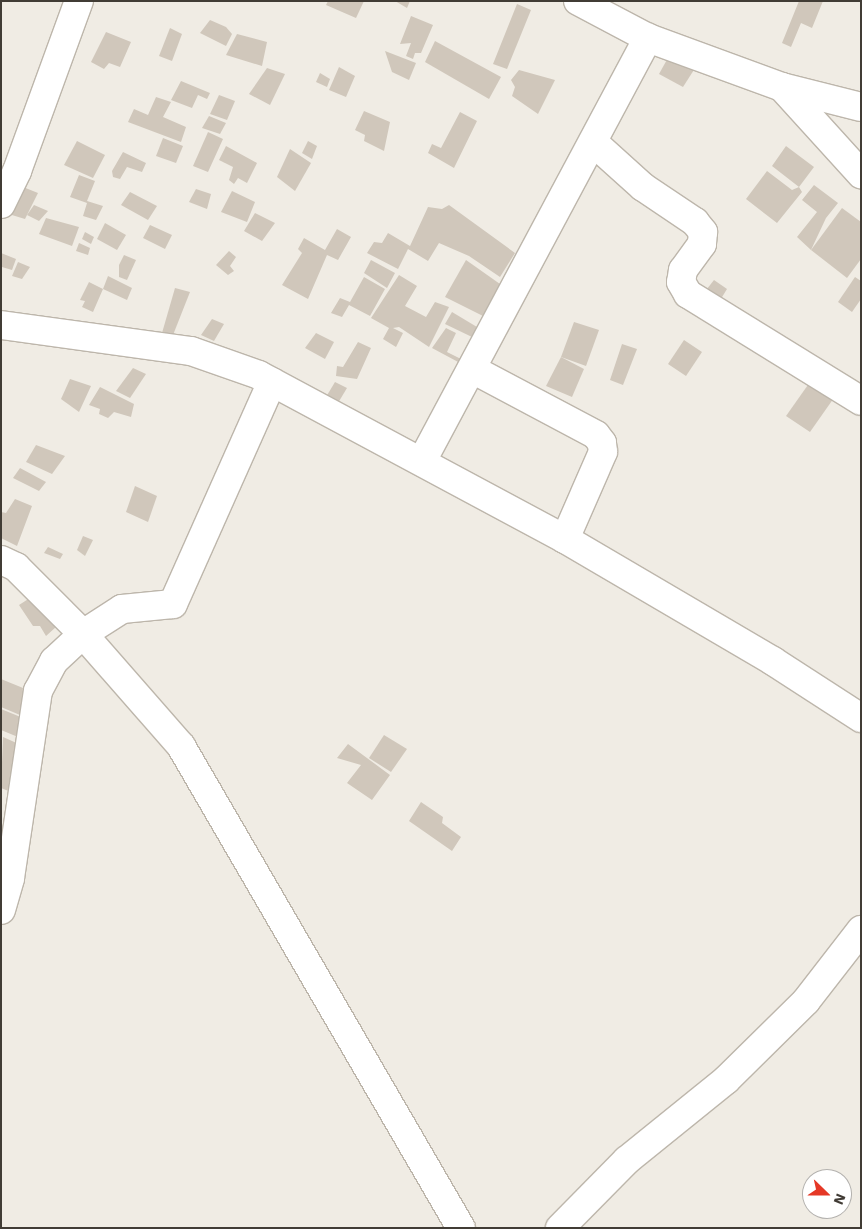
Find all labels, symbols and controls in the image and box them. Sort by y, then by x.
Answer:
north arrow [802,1169,852,1219]
text: N [831,1191,849,1207]

